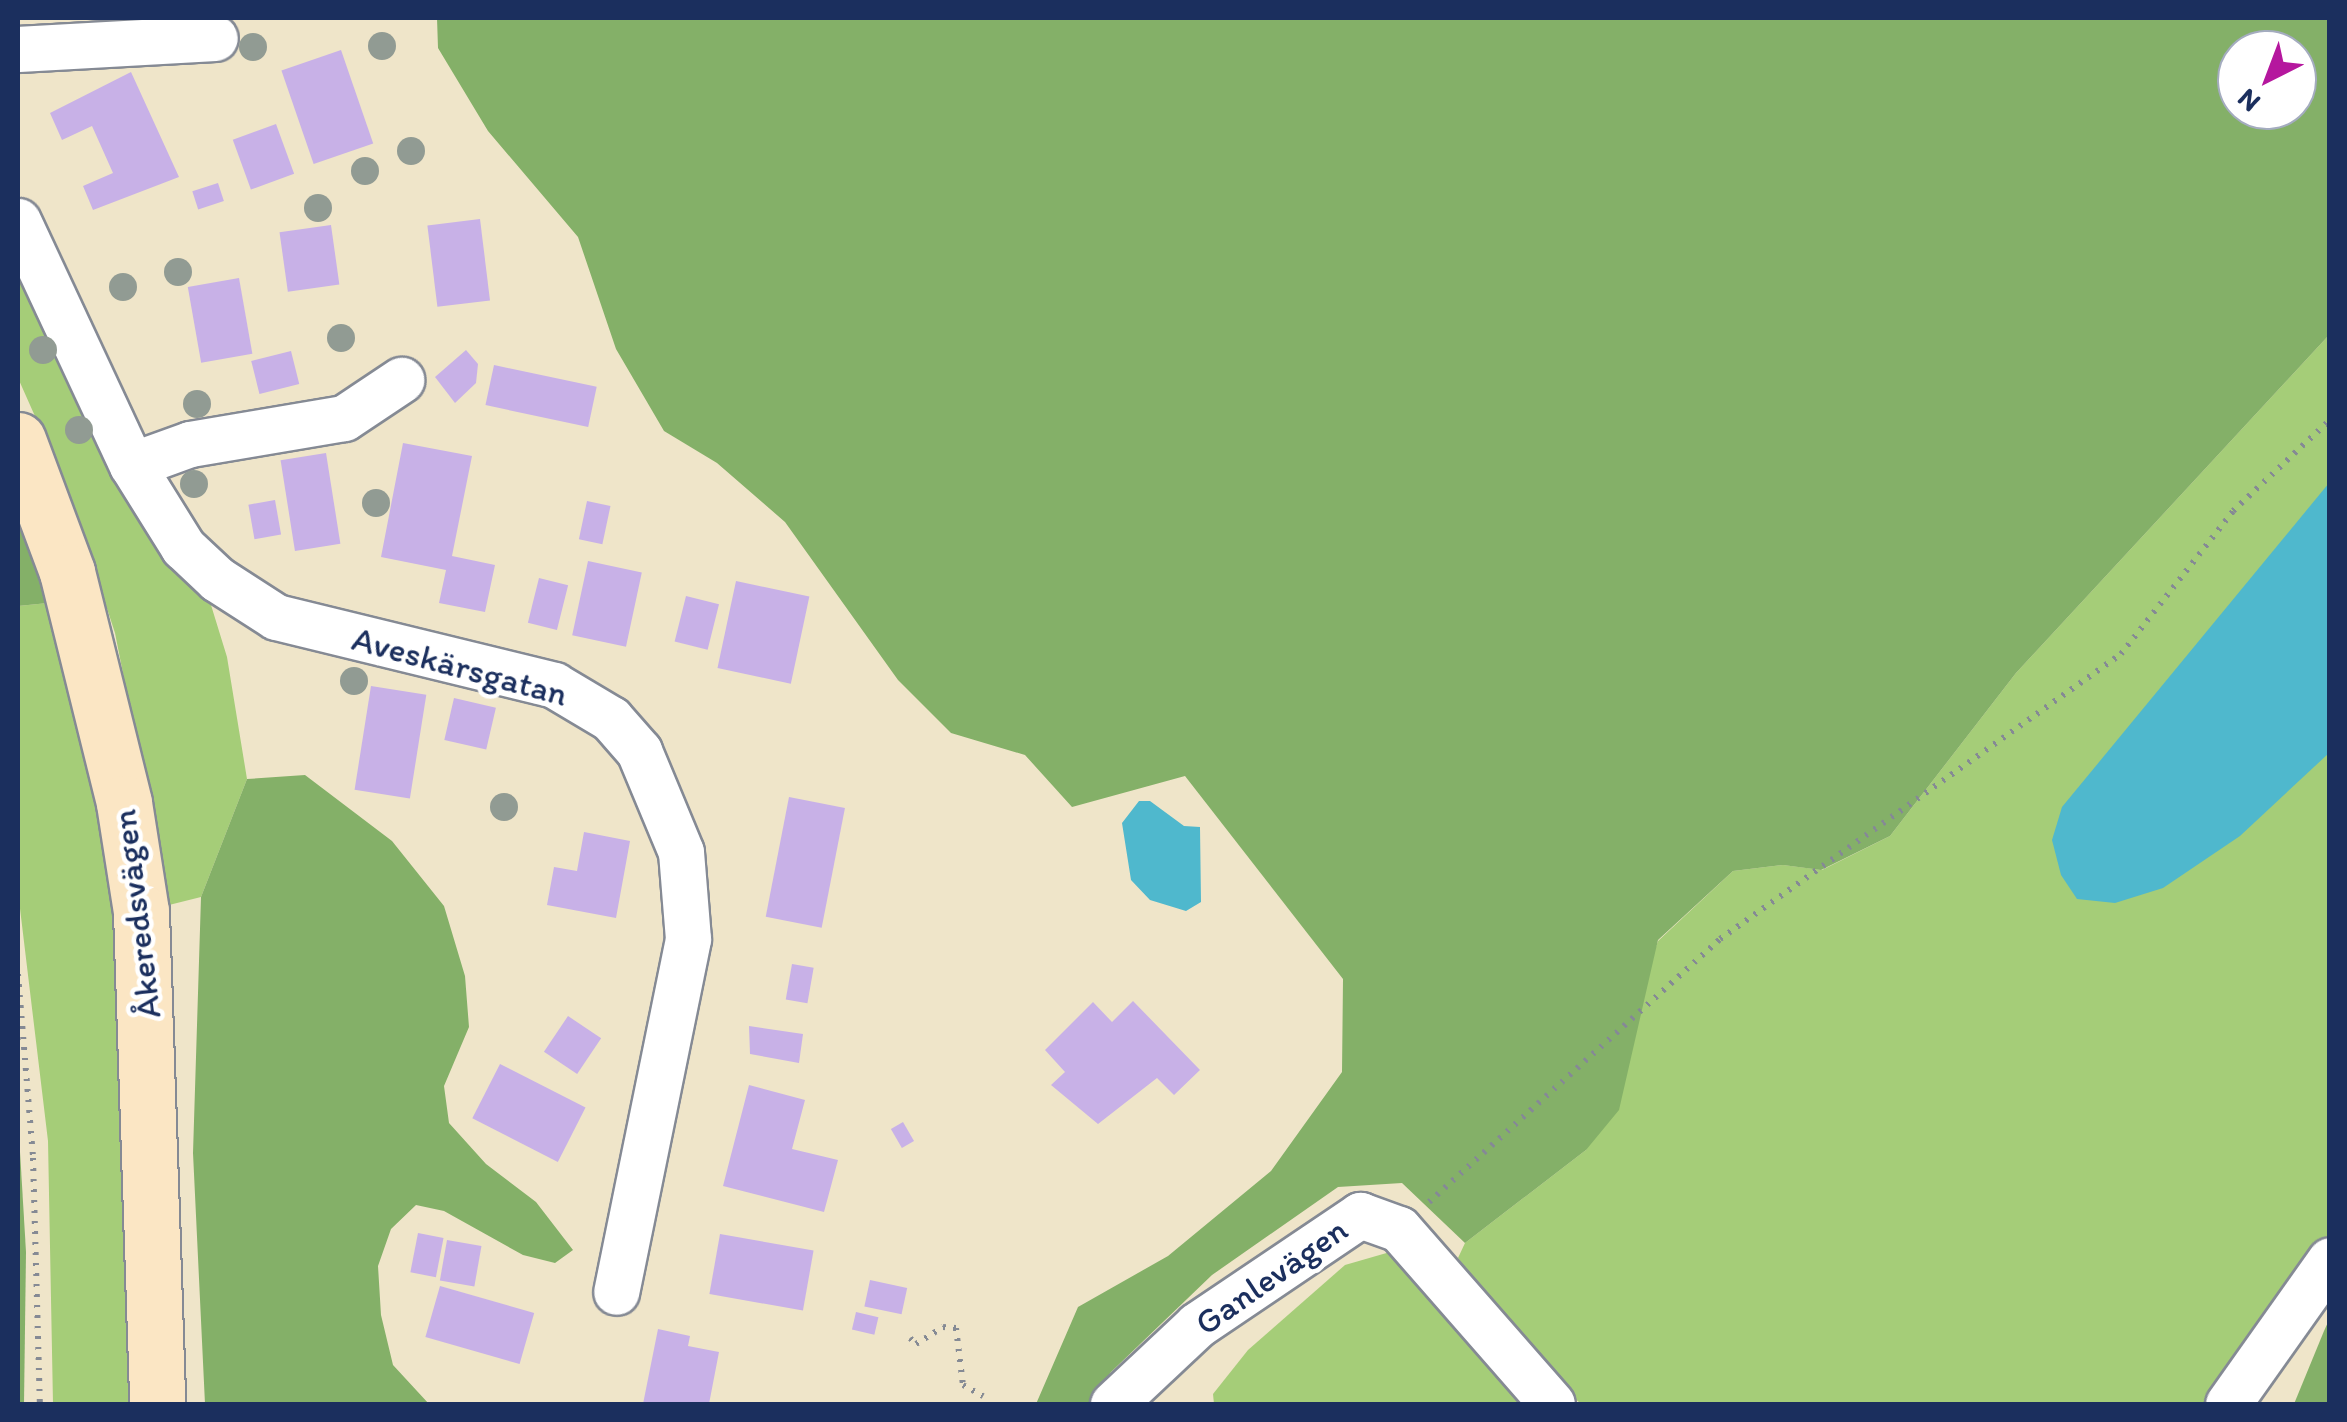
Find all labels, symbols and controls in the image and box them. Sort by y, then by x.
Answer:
north arrow [2217,30,2317,130]
text: N [2230,82,2267,120]
street label: Aveskärsgatan [348,617,572,715]
street label: Åkeredsvägen [102,807,170,1021]
street label: Ganlevägen [1187,1208,1355,1344]

